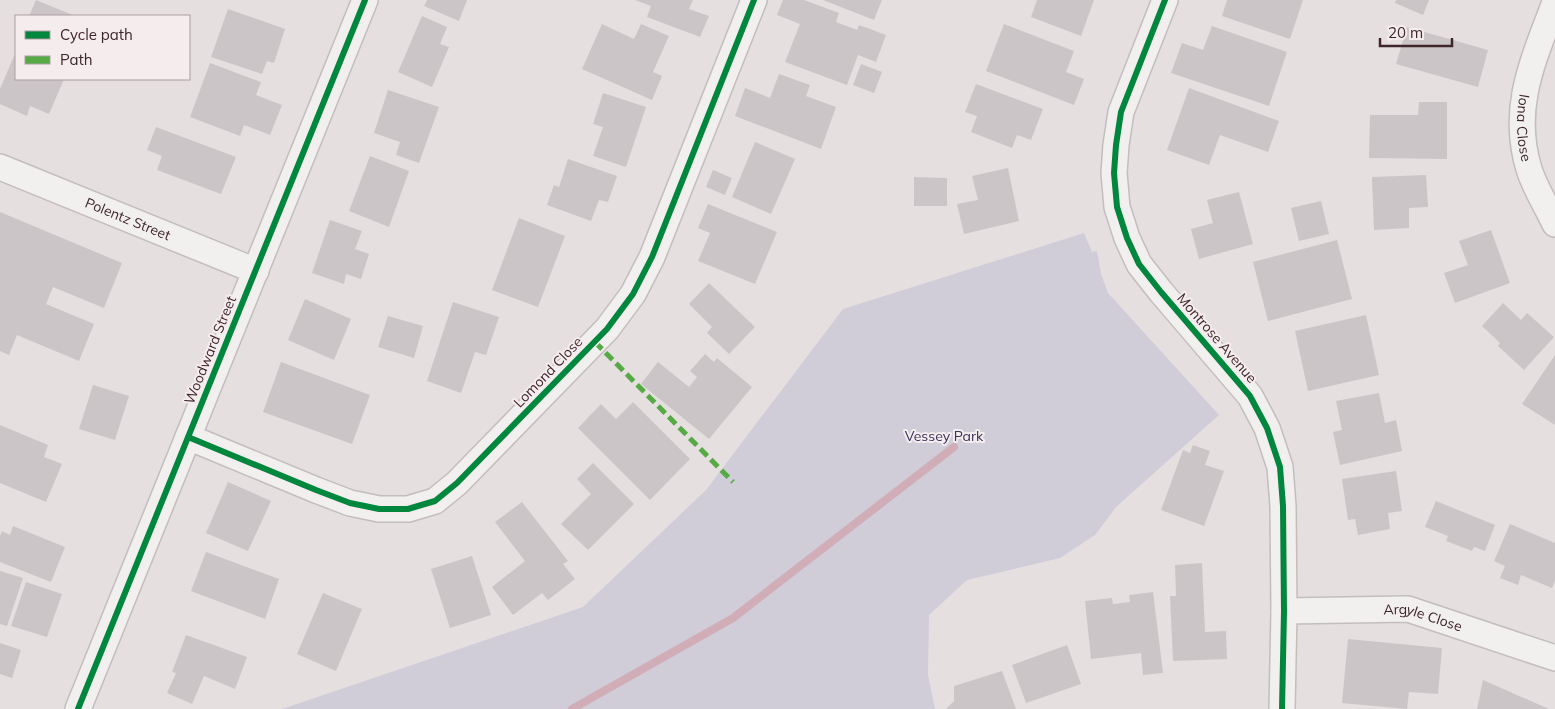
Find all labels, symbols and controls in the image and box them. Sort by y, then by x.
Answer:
legend [15,15,190,80]
scale bar [1380,15,1452,47]
text: 20 m [1388,23,1423,42]
text: Cycle path [60,25,133,44]
text: Path [60,50,92,69]
street label: Iona Close [1513,93,1536,163]
street label: Polentz Street [82,194,173,244]
street label: Montrose Avenue [1173,289,1261,387]
street label: Woodward Street [180,293,240,407]
street label: Lomond Close [510,333,586,411]
park label: Vessey Park [905,427,984,445]
street label: Argyle Close [1383,600,1465,635]

